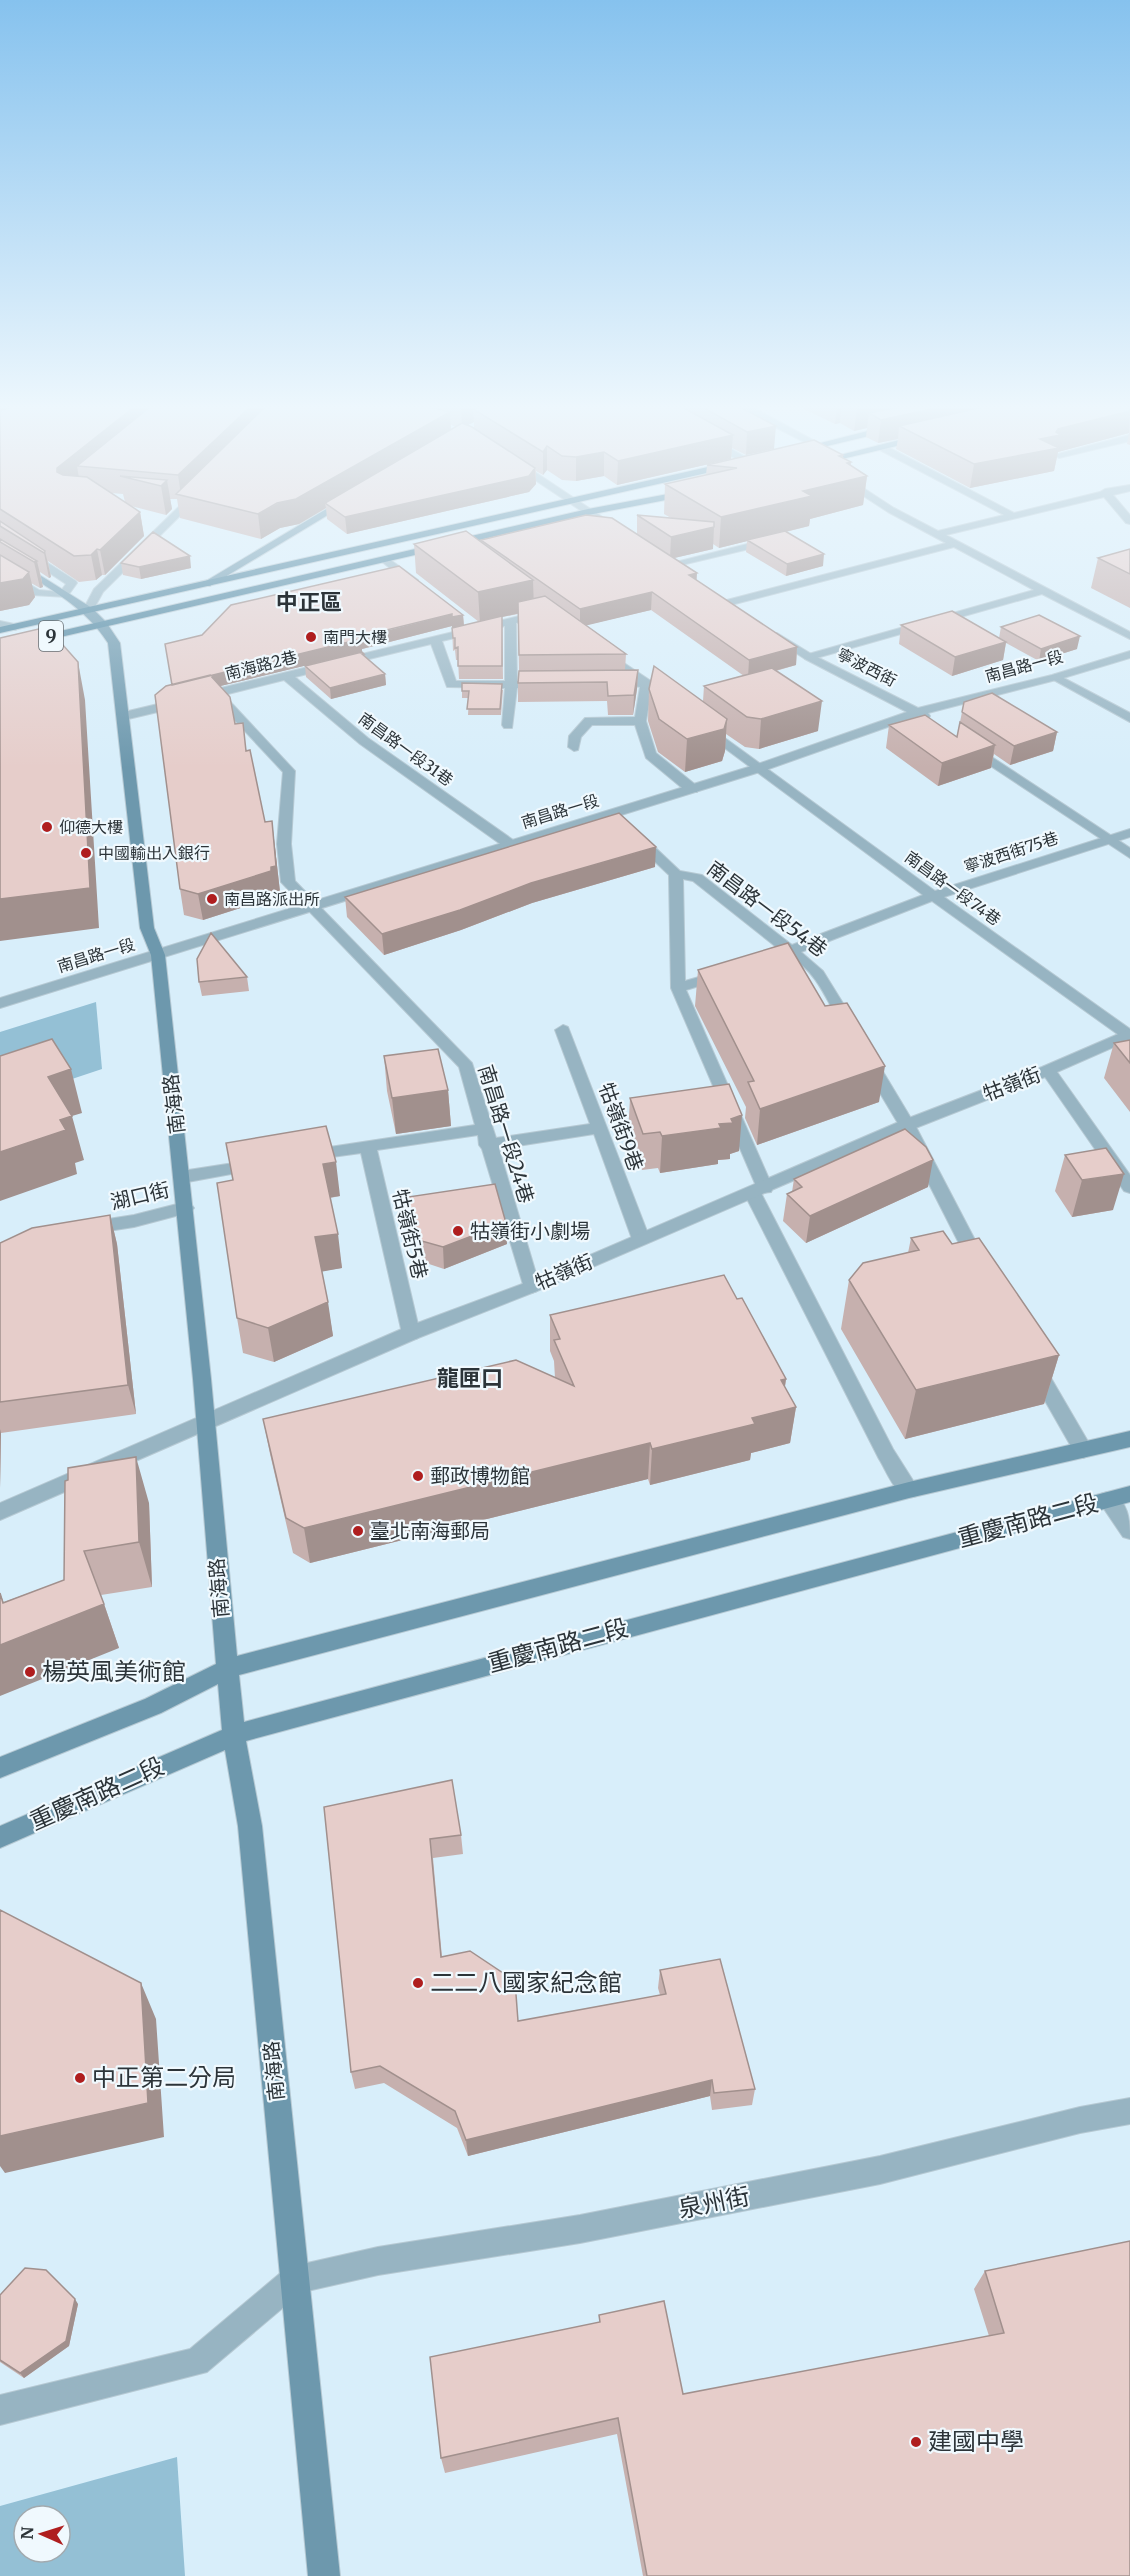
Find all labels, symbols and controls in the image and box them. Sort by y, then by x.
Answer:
district label: 中正區 [276,588,342,616]
road number: 9 [39,621,63,651]
place label: 南門大樓 [323,627,387,647]
marker: 南門大樓 [304,630,318,644]
street label: 寧波西街 [834,644,900,690]
street label: 南海路2巷 [223,646,299,684]
street label: 南昌路一段 [983,646,1065,686]
street label: 南昌路一段31巷 [355,708,457,790]
street label: 南昌路一段 [519,790,601,832]
place label: 仰德大樓 [59,817,123,837]
marker: 仰德大樓 [40,820,54,834]
street label: 寧波西街75巷 [961,827,1061,877]
place label: 中國輸出入銀行 [98,843,210,863]
marker: 中國輸出入銀行 [79,846,93,860]
street label: 南昌路一段74巷 [901,847,1005,929]
street label: 南昌路一段54巷 [702,855,832,962]
place label: 南昌路派出所 [224,889,320,909]
marker: 南昌路派出所 [205,892,219,906]
street label: 南昌路一段 [55,934,137,976]
street label: 牯嶺街 [979,1061,1044,1106]
street label: 南昌路一段24巷 [474,1062,539,1206]
street label: 南海路 [157,1073,190,1135]
street label: 牯嶺街9巷 [594,1079,649,1174]
street label: 湖口街 [108,1177,172,1214]
street label: 牯嶺街5巷 [388,1186,433,1281]
place label: 牯嶺街小劇場 [470,1218,590,1243]
marker: 牯嶺街小劇場 [451,1224,465,1238]
street label: 牯嶺街 [531,1248,596,1295]
district label: 龍匣口 [437,1364,503,1392]
place label: 郵政博物館 [430,1463,530,1488]
marker: 郵政博物館 [411,1469,425,1483]
street label: 重慶南路二段 [954,1487,1101,1554]
place label: 臺北南海郵局 [370,1518,490,1543]
marker: 臺北南海郵局 [351,1524,365,1538]
street label: 南海路 [203,1557,234,1619]
street label: 重慶南路二段 [484,1612,631,1679]
place label: 楊英風美術館 [42,1656,186,1687]
marker: 楊英風美術館 [23,1665,37,1679]
street label: 重慶南路二段 [25,1750,169,1837]
place label: 二二八國家紀念館 [430,1967,622,1998]
marker: 二二八國家紀念館 [411,1976,425,1990]
street label: 南海路 [258,2040,289,2102]
place label: 中正第二分局 [92,2062,236,2093]
marker: 中正第二分局 [73,2071,87,2085]
street label: 泉州街 [676,2180,752,2225]
place label: 建國中學 [928,2426,1024,2457]
marker: 建國中學 [909,2435,923,2449]
north arrow [12,2504,72,2564]
text: N [17,2526,37,2540]

